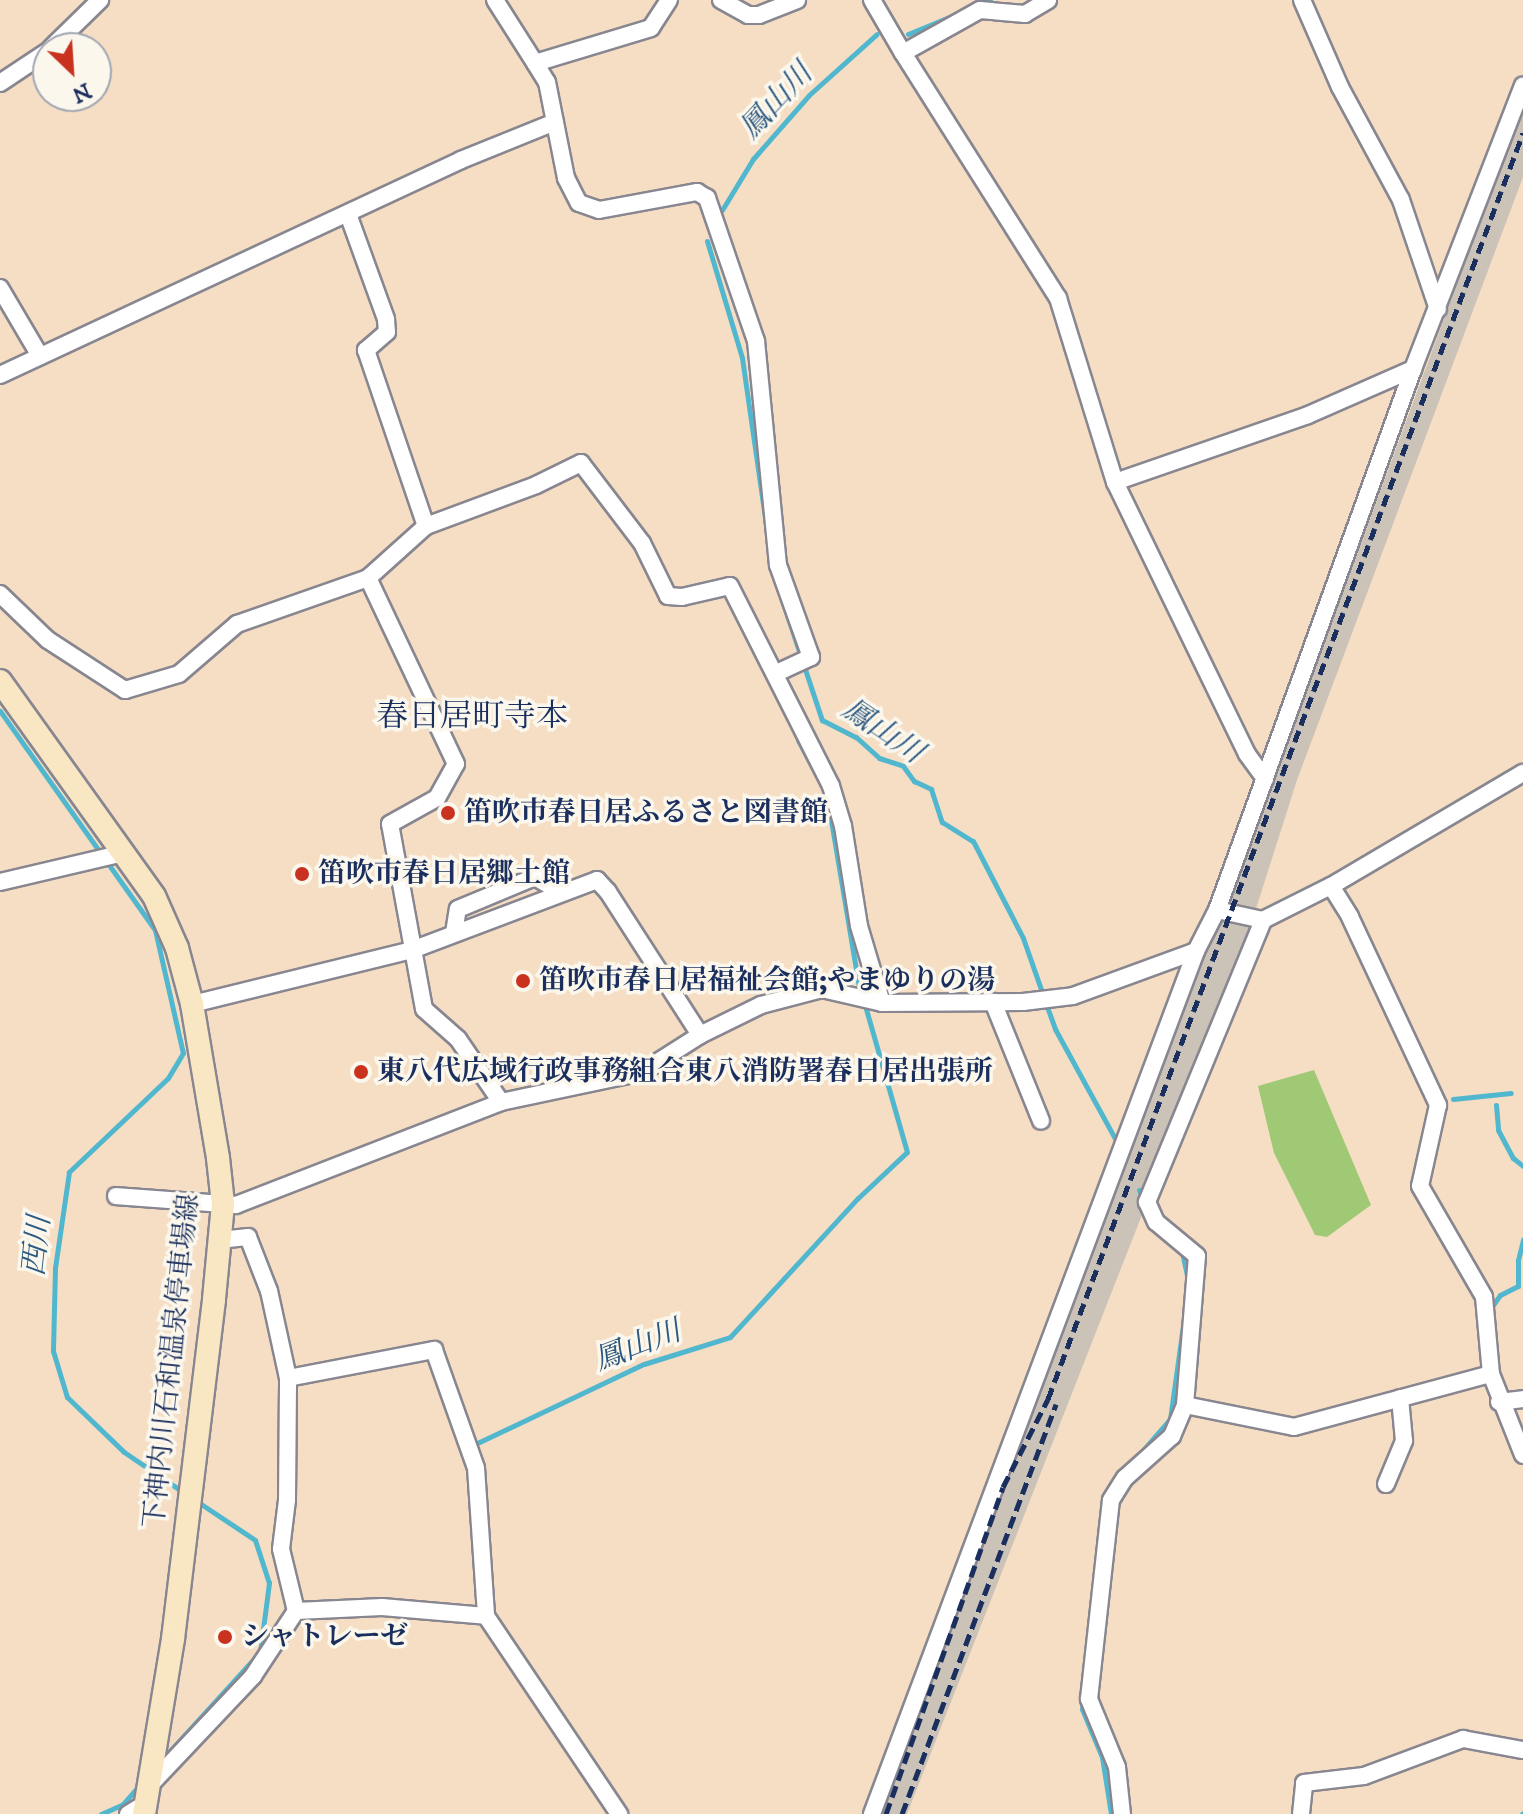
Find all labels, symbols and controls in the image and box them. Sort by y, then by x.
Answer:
north arrow [32,32,112,112]
water label: 鳳山川 [733,57,821,147]
text: N [68,76,95,108]
water label: 鳳山川 [835,692,929,772]
district label: 春日居町寺本 [376,698,568,736]
place label: 笛吹市春日居ふるさと図書館 [464,796,828,830]
marker: 笛吹市春日居ふるさと図書館 [439,804,457,822]
place label: 笛吹市春日居郷土館 [318,857,570,891]
marker: 笛吹市春日居郷土館 [293,865,311,883]
place label: 笛吹市春日居福祉会館;やまゆりの湯 [539,964,995,998]
marker: 笛吹市春日居福祉会館;やまゆりの湯 [514,972,532,990]
place label: 東八代広域行政事務組合東八消防署春日居出張所 [377,1055,993,1089]
marker: 東八代広域行政事務組合東八消防署春日居出張所 [352,1063,370,1081]
street label: 下神内川石和温泉停車場線 [138,1192,206,1530]
water label: 西川 [17,1214,59,1278]
water label: 鳳山川 [590,1314,686,1380]
place label: シャトレーゼ [241,1620,409,1654]
marker: シャトレーゼ [216,1628,234,1646]

